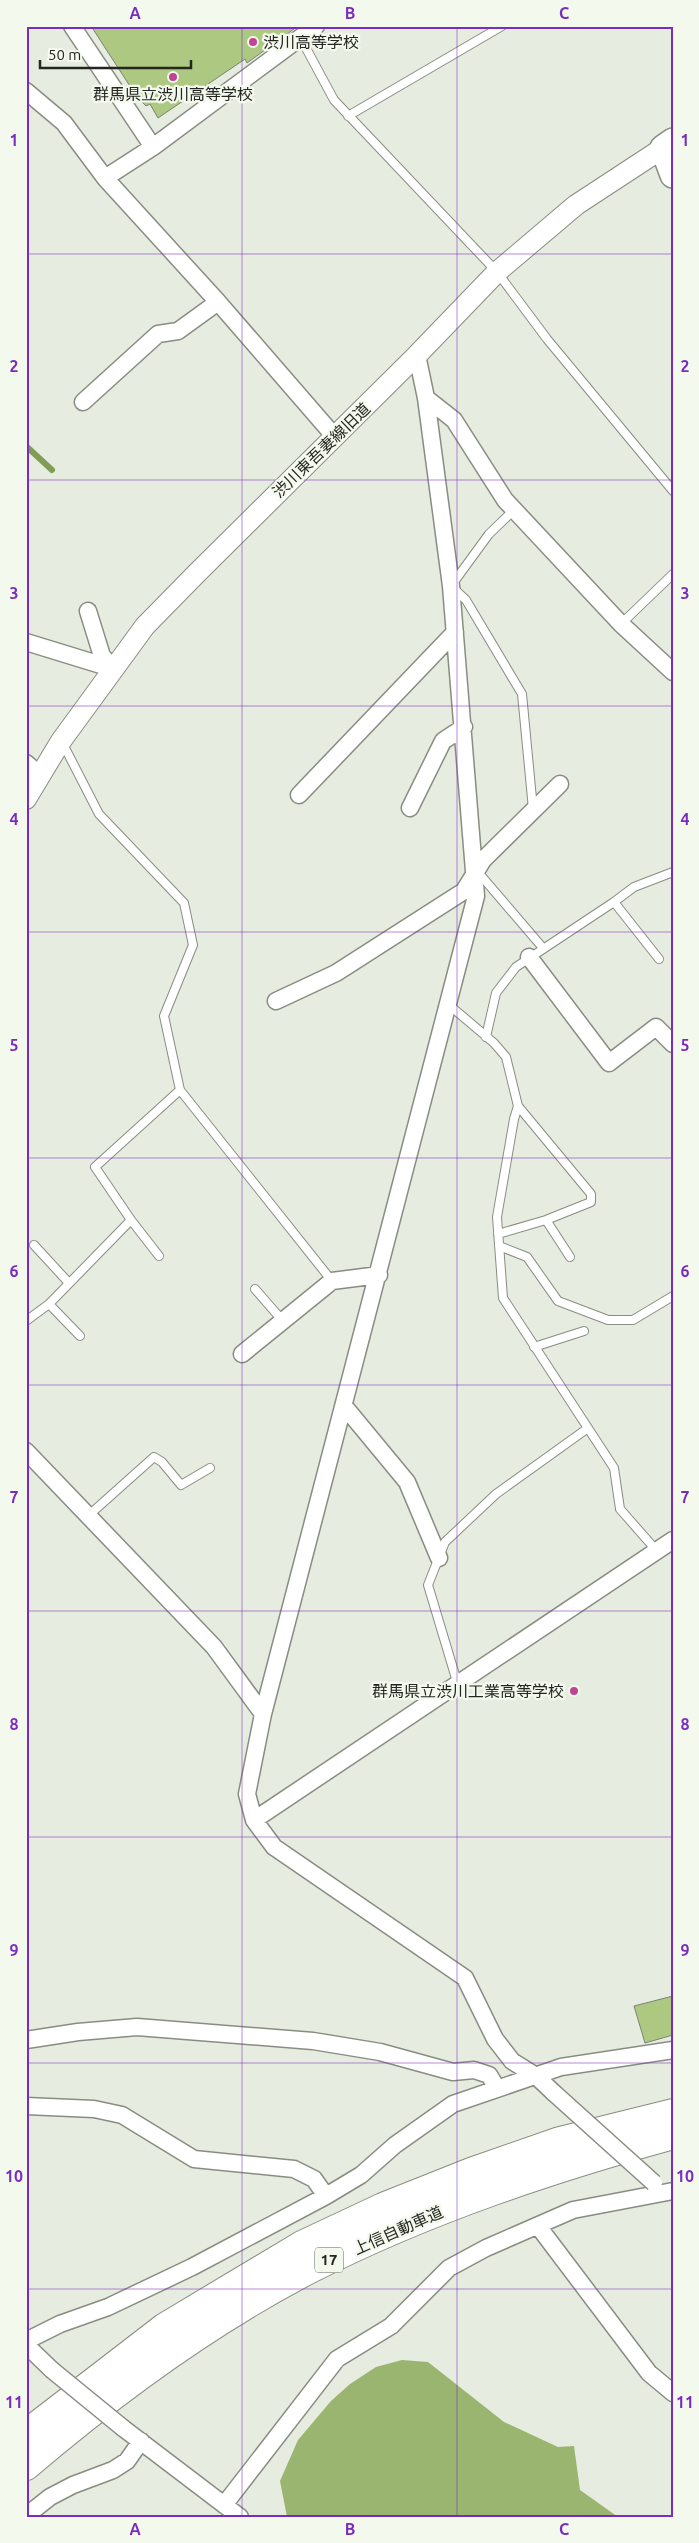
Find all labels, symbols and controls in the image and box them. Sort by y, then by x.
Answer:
text: A [129,4,141,22]
text: B [345,4,355,22]
text: C [559,4,569,22]
place label: 渋川高等学校 [263,33,359,51]
marker: 渋川高等学校 [247,36,259,48]
scale bar [40,38,191,70]
text: 50 m [48,46,81,63]
marker: 群馬県立渋川高等学校 [167,71,179,83]
place label: 群馬県立渋川高等学校 [93,85,253,103]
text: 1 [9,131,19,149]
text: 1 [680,131,690,149]
text: 2 [9,357,19,375]
text: 2 [680,357,690,375]
street label: 渋川東吾妻線旧道 [269,399,373,501]
text: 3 [9,584,19,602]
text: 3 [680,584,690,602]
text: 4 [9,810,19,828]
text: 4 [680,810,690,828]
text: 5 [9,1036,19,1054]
text: 5 [680,1036,690,1054]
text: 6 [9,1262,19,1280]
text: 6 [680,1262,690,1280]
text: 7 [9,1488,19,1506]
text: 7 [680,1488,690,1506]
place label: 群馬県立渋川工業高等学校 [372,1682,564,1700]
marker: 群馬県立渋川工業高等学校 [568,1685,580,1697]
text: 8 [9,1715,19,1733]
text: 8 [680,1715,690,1733]
text: 9 [9,1941,19,1959]
text: 9 [680,1941,690,1959]
text: 10 [5,2167,23,2185]
text: 10 [676,2167,694,2185]
street label: 上信自動車道 [350,2202,446,2258]
road number: 17 [315,2248,343,2272]
text: 11 [5,2393,23,2411]
text: 11 [676,2393,694,2411]
text: A [129,2520,141,2538]
text: B [345,2520,355,2538]
text: C [559,2520,569,2538]

